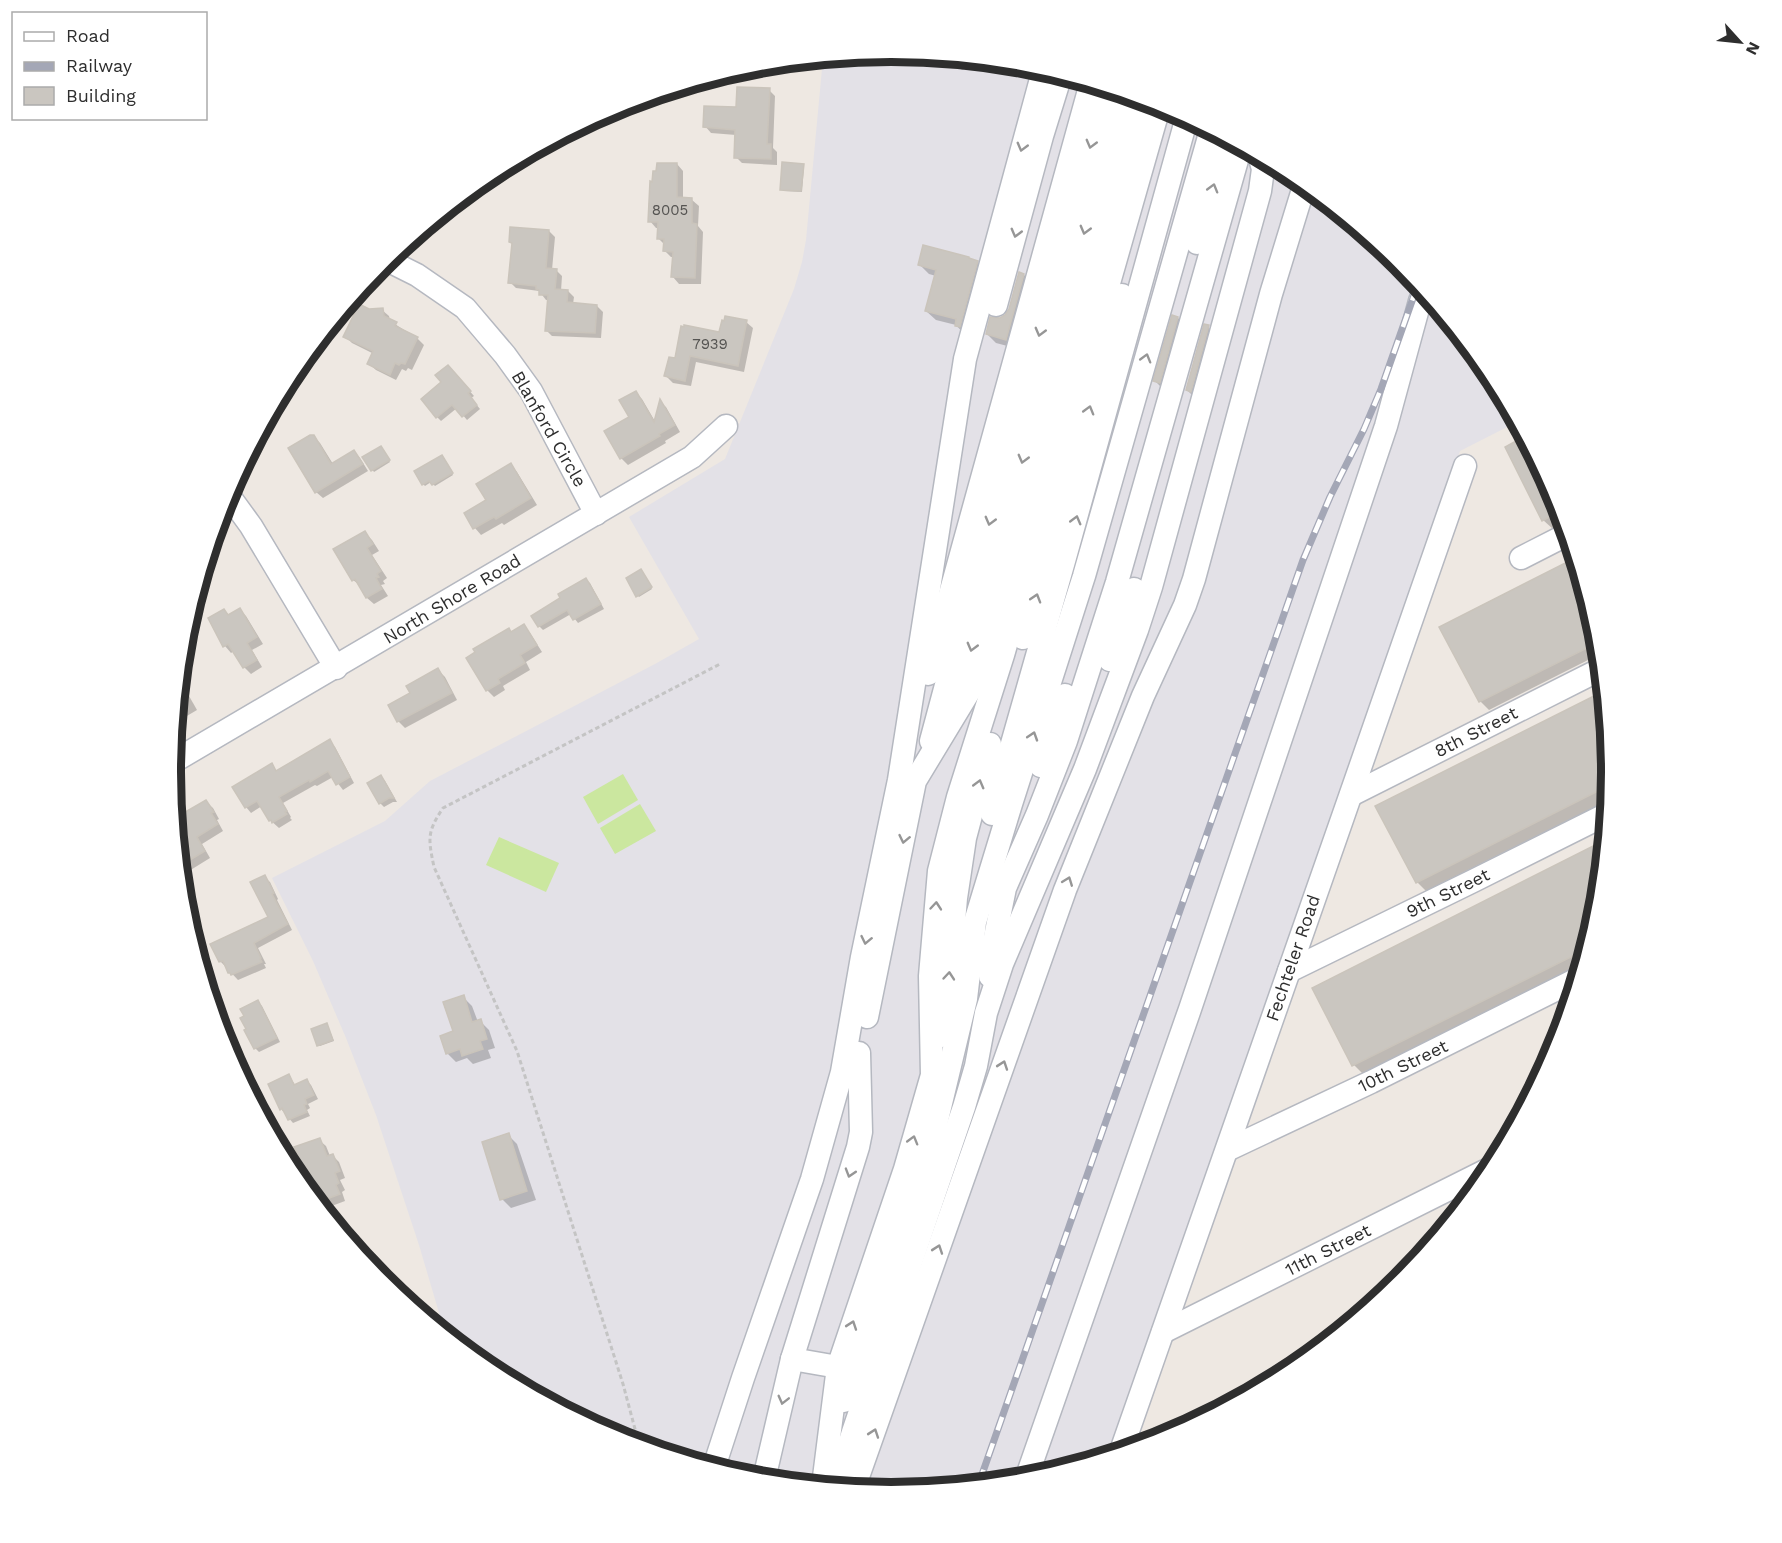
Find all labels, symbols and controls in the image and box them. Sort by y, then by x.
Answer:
legend [12,12,207,120]
north arrow [1710,12,1770,72]
text: Road [66,25,110,46]
text: N [1742,39,1764,58]
text: Railway [66,55,133,76]
text: Building [66,85,136,106]
one-way arrow [1086,138,1098,149]
one-way arrow [1017,141,1029,152]
one-way arrow [1206,183,1218,194]
house number: 8005 [652,201,688,219]
one-way arrow [1080,224,1092,235]
one-way arrow [1010,228,1023,238]
one-way arrow [1035,327,1048,337]
house number: 7939 [692,335,728,353]
one-way arrow [1139,353,1151,364]
street label: Blanford Circle [508,367,591,491]
one-way arrow [1082,405,1095,415]
one-way arrow [1018,453,1030,464]
one-way arrow [984,515,997,525]
one-way arrow [1068,515,1081,525]
street label: North Shore Road [379,549,524,648]
one-way arrow [1029,593,1041,604]
one-way arrow [967,642,980,652]
street label: 8th Street [1431,702,1521,761]
one-way arrow [1026,731,1038,742]
one-way arrow [972,779,984,790]
one-way arrow [898,834,911,844]
street label: 9th Street [1403,863,1493,922]
one-way arrow [1061,877,1073,888]
street label: Fechteler Road [1261,892,1324,1024]
one-way arrow [929,901,942,910]
one-way arrow [860,935,873,945]
one-way arrow [942,972,955,981]
street label: 10th Street [1354,1035,1451,1096]
one-way arrow [995,1060,1008,1071]
one-way arrow [906,1135,918,1146]
one-way arrow [845,1167,857,1178]
street label: 11th Street [1282,1219,1374,1280]
one-way arrow [931,1244,944,1255]
one-way arrow [845,1320,857,1331]
one-way arrow [777,1394,790,1404]
one-way arrow [866,1428,879,1439]

